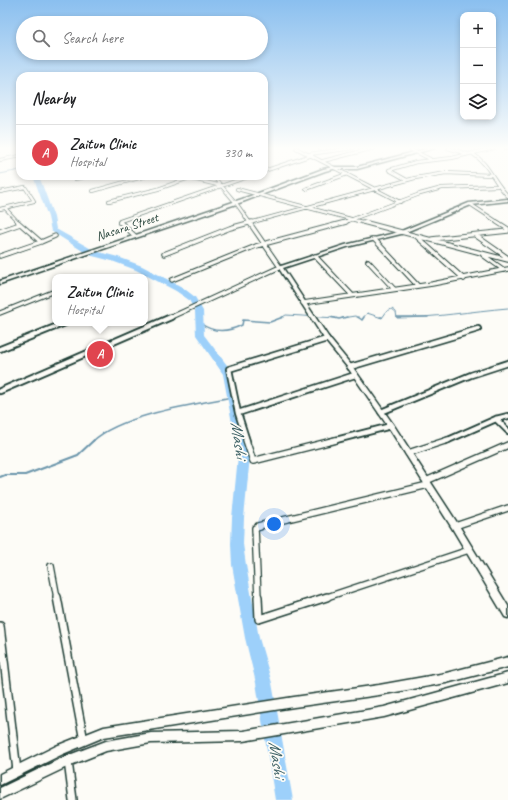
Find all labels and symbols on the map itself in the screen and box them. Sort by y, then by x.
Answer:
street label: Nasara Street [94,209,162,245]
pin: A [87,339,113,369]
water label: Mashi [226,421,252,463]
your location [264,514,284,534]
water label: Mashi [264,739,291,782]

